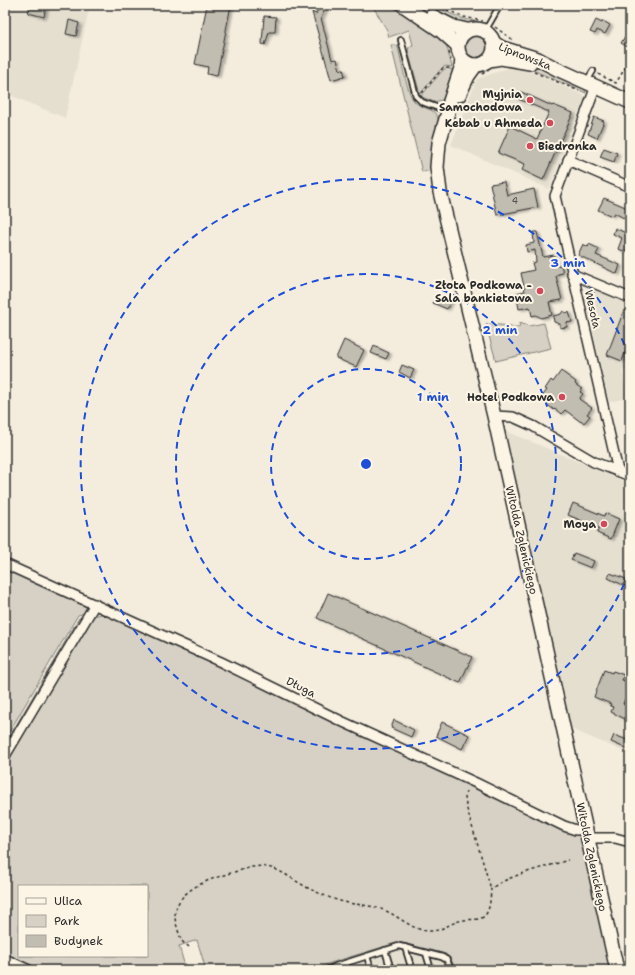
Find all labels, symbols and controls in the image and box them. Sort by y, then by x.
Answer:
street label: Lipnowska [496,39,554,74]
place label: Myjnia Samochodowa [439,87,522,115]
marker: Myjnia Samochodowa [525,95,535,105]
place label: Kebab u Ahmeda [445,116,542,131]
marker: Kebab u Ahmeda [545,118,555,128]
place label: Biedronka [538,139,597,154]
marker: Biedronka [525,141,535,151]
house number: 4 [512,195,518,207]
text: 3 min [551,255,586,271]
place label: Złota Podkowa - Sala bankietowa [435,278,532,306]
marker: Złota Podkowa - Sala bankietowa [535,286,545,296]
street label: Wesoła [581,289,604,330]
text: 2 min [483,322,518,338]
text: 1 min [417,389,449,405]
place label: Hotel Podkowa [467,390,554,405]
marker: Hotel Podkowa [557,392,567,402]
centre of rings [359,457,373,471]
street label: Witolda Zglenickiego [502,484,541,596]
place label: Moya [563,517,596,532]
marker: Moya [599,519,609,529]
street label: Długa [283,674,318,701]
street label: Witolda Zglenickiego [573,801,610,913]
legend [18,885,148,957]
text: Ulica [54,893,83,909]
text: Park [54,913,80,929]
text: Budynek [54,933,103,949]

